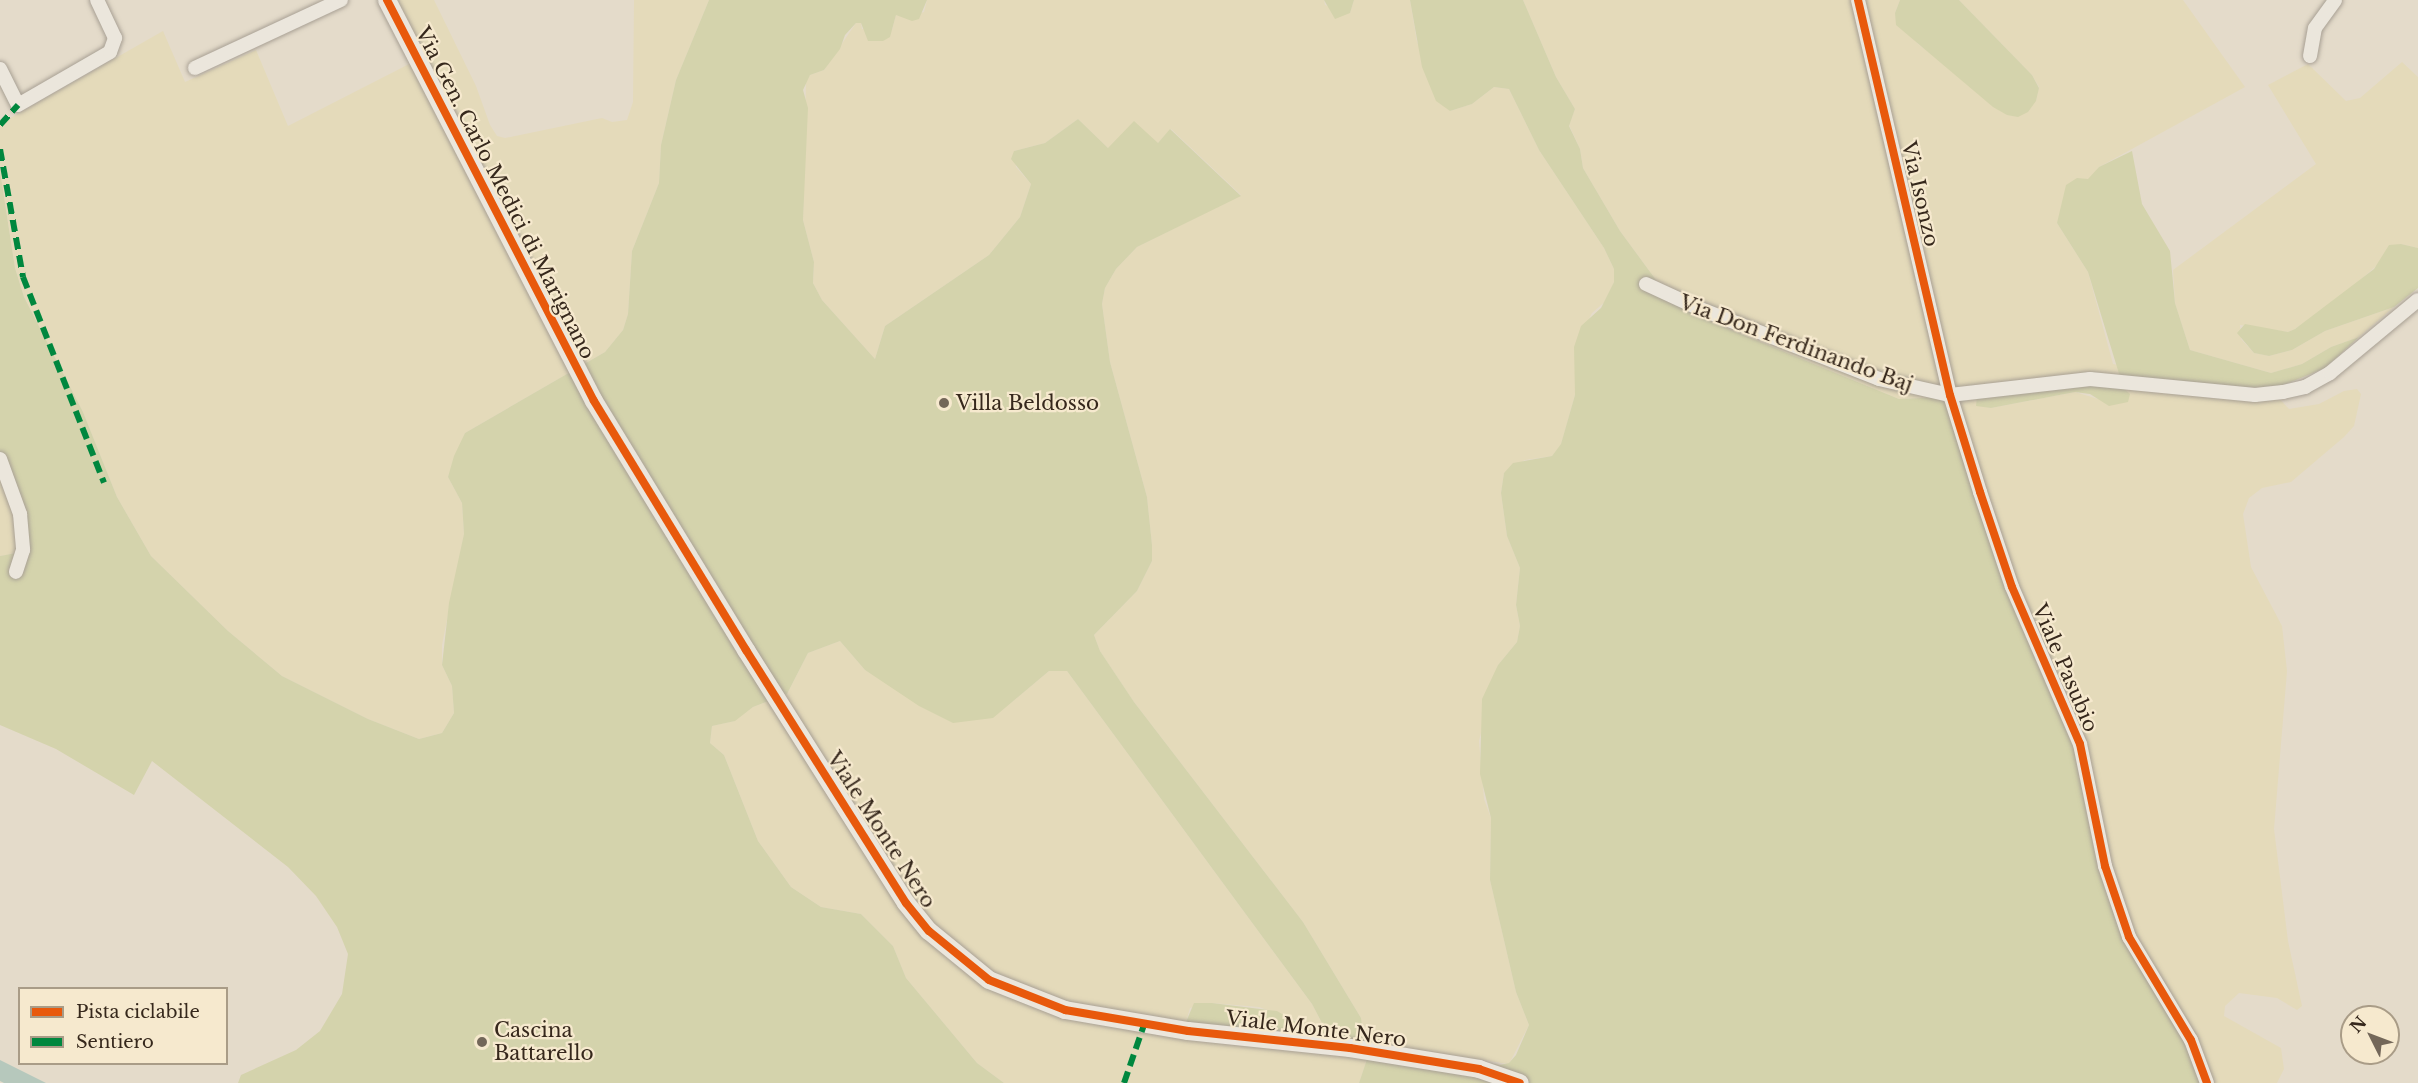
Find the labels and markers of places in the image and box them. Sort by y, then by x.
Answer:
place label: Villa Beldosso [956,391,1099,415]
marker: Villa Beldosso [937,396,951,410]
place label: Cascina Battarello [494,1018,593,1065]
marker: Cascina Battarello [475,1035,489,1049]

